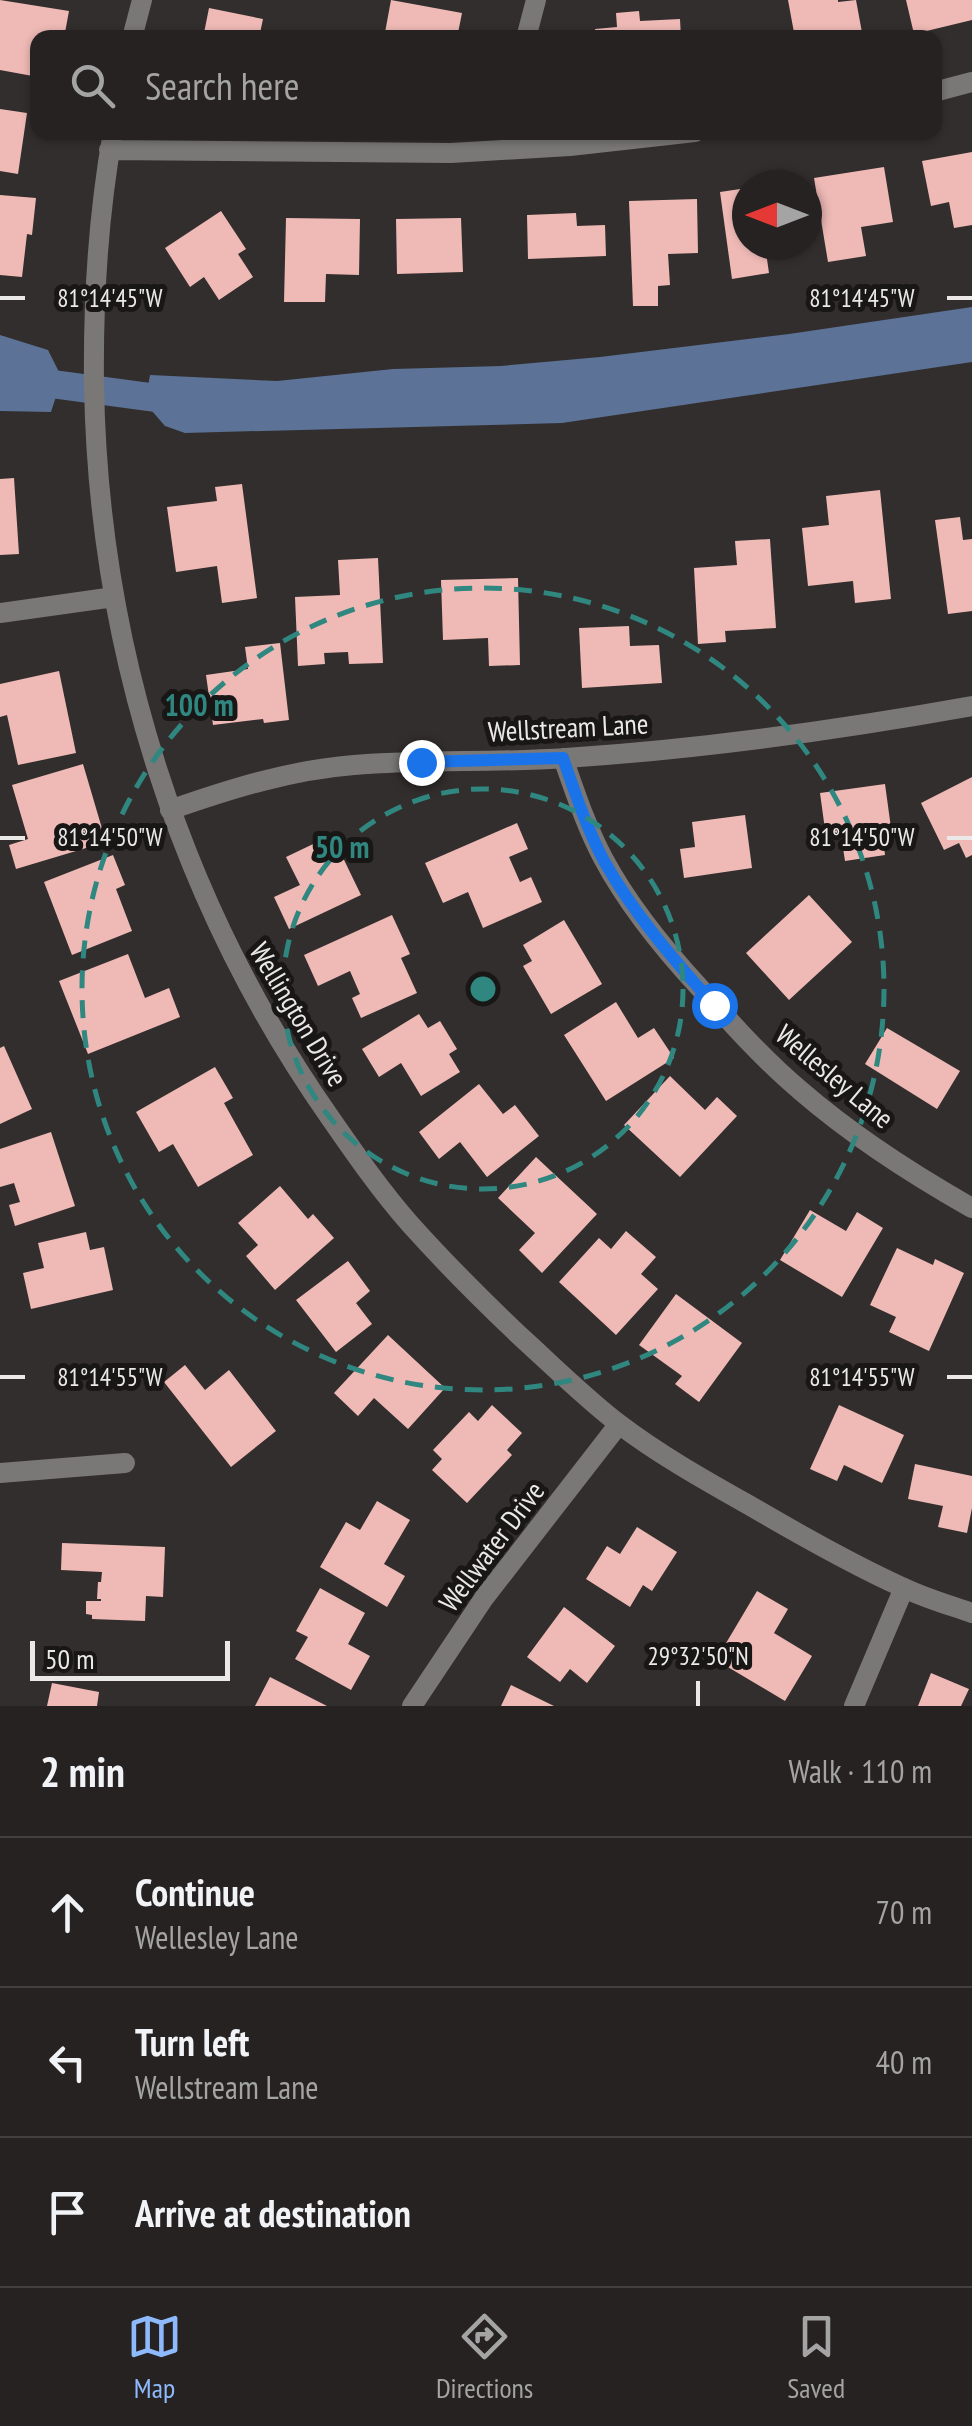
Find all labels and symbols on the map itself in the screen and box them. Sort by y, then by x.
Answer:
north arrow [732,170,822,260]
text: 81°14'45"W [57,282,163,314]
text: 81°14'45"W [809,282,915,314]
text: 100 m [164,685,234,724]
street label: Wellstream Lane [487,704,649,750]
route end [399,740,445,786]
text: 81°14'50"W [57,821,163,853]
text: 81°14'50"W [809,821,915,853]
text: 50 m [315,827,369,866]
street label: Wellington Drive [242,935,356,1093]
centre of rings [465,971,501,1007]
route start [692,983,738,1029]
street label: Wellesley Lane [768,1016,902,1136]
text: 81°14'55"W [57,1361,163,1393]
text: 81°14'55"W [809,1361,915,1393]
street label: Wellwater Drive [430,1474,552,1618]
scale bar [30,1636,230,1680]
text: 29°32'50"N [647,1640,749,1672]

